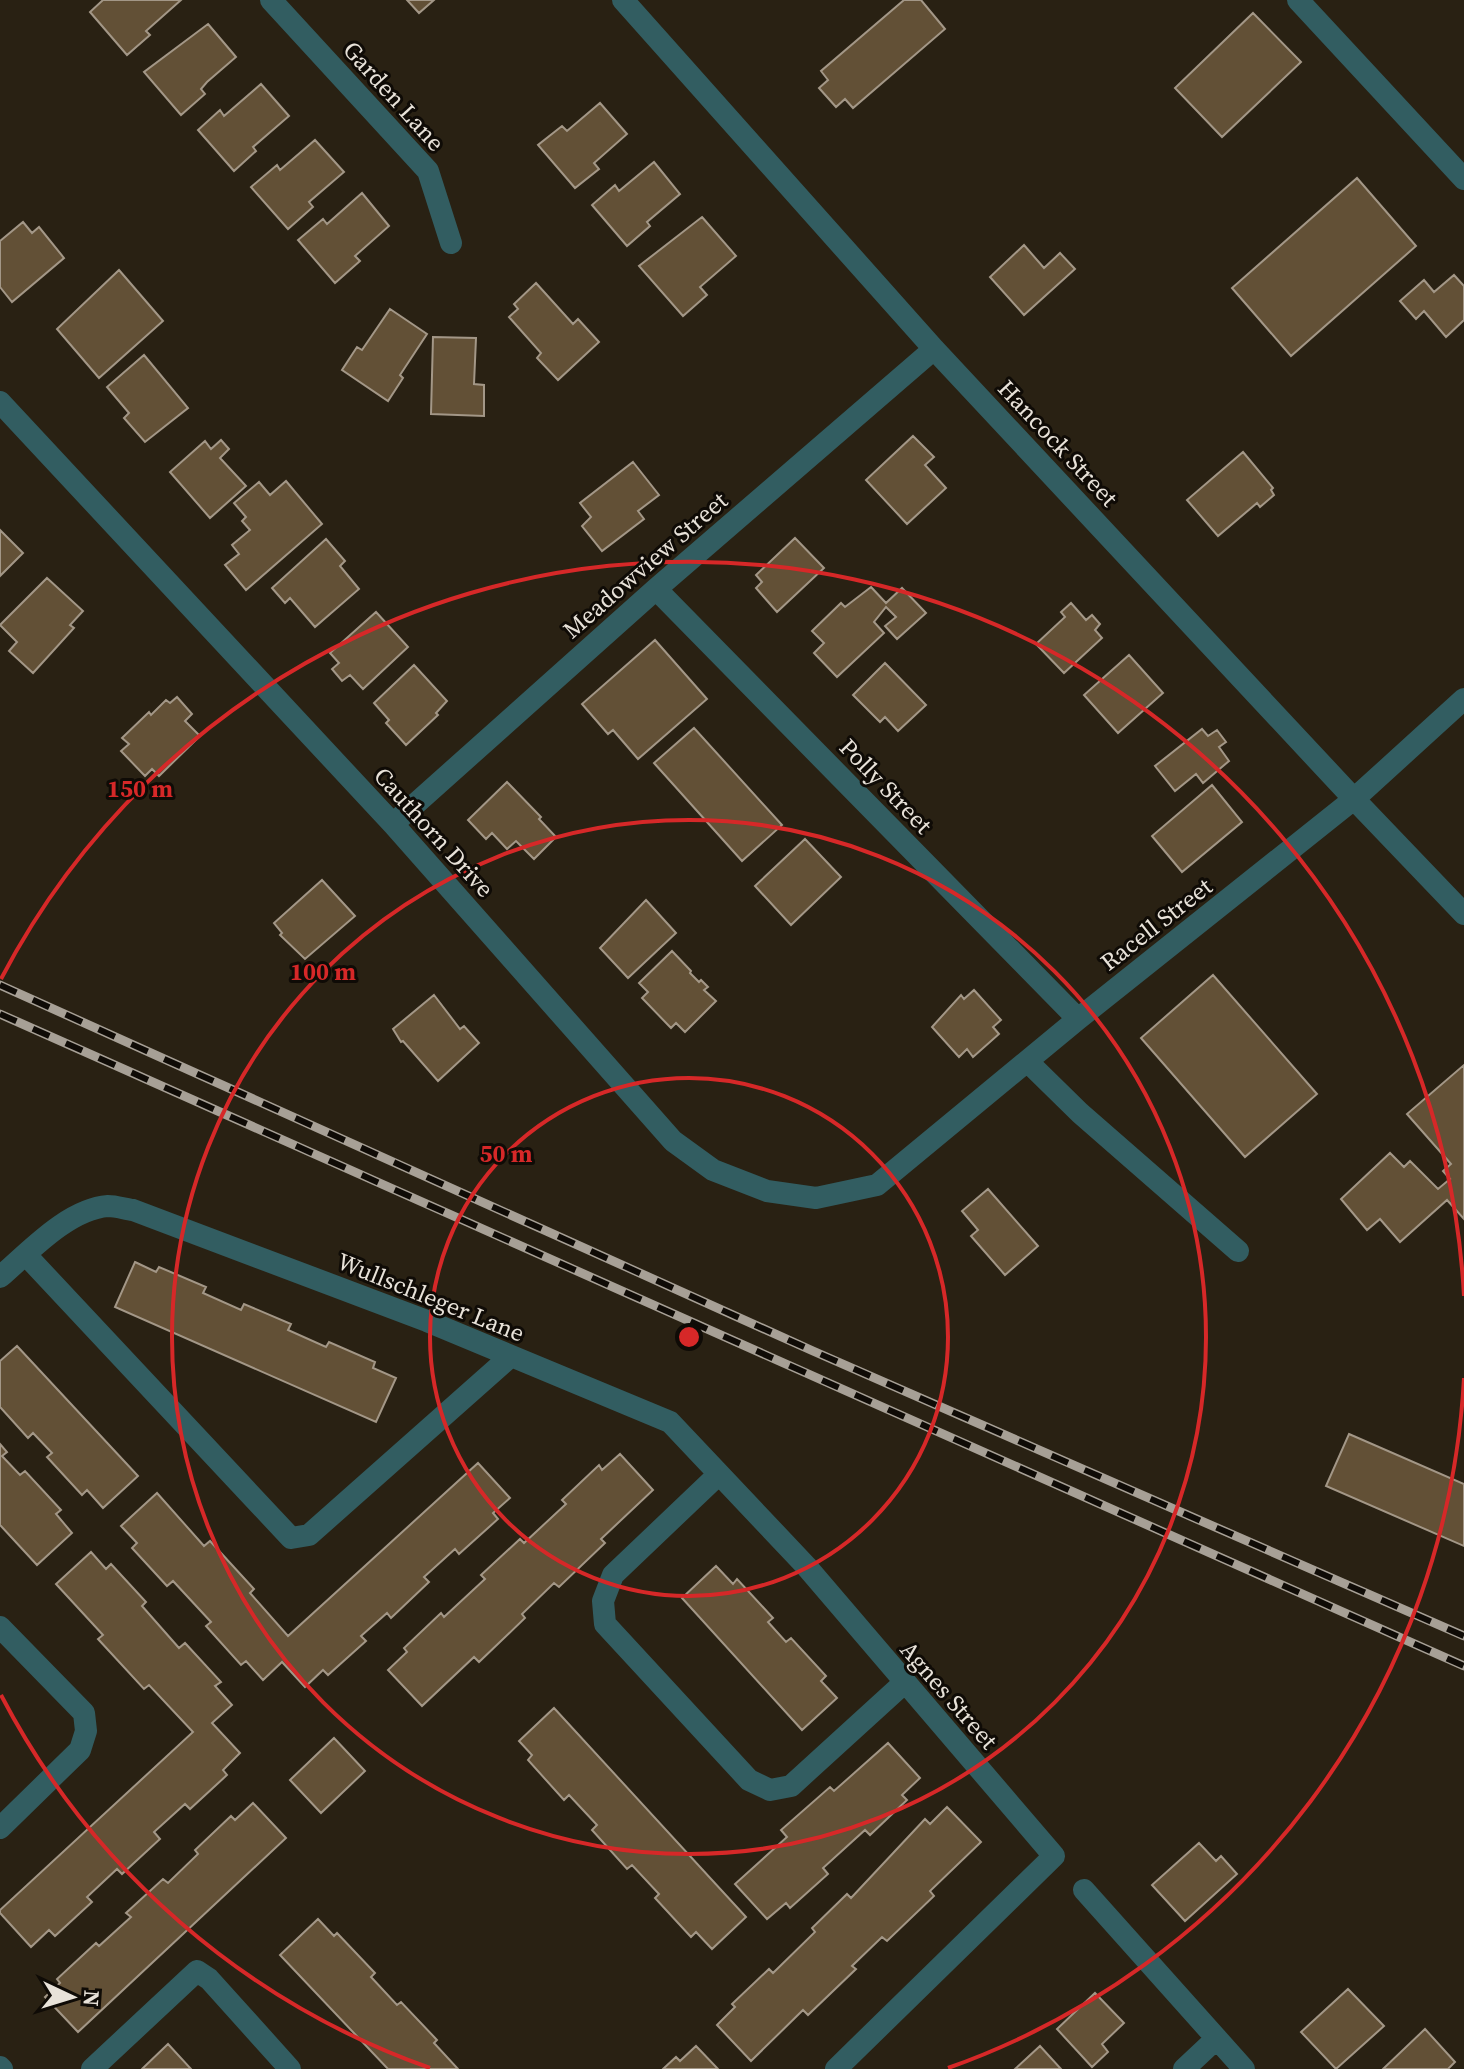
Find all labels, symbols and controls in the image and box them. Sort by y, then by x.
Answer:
street label: Garden Lane [336,34,452,158]
street label: Hancock Street [991,372,1126,514]
street label: Meadowview Street [556,484,734,646]
street label: Polly Street [832,731,940,841]
street label: Cauthorn Drive [367,760,501,904]
text: 150 m [107,772,173,805]
street label: Racell Street [1093,870,1219,978]
text: 100 m [290,955,356,988]
text: 50 m [480,1137,533,1170]
street label: Wullschleger Lane [332,1244,530,1350]
centre of rings [675,1323,703,1351]
street label: Agnes Street [893,1634,1005,1756]
north arrow [32,1957,112,2037]
text: N [76,1989,107,2007]

